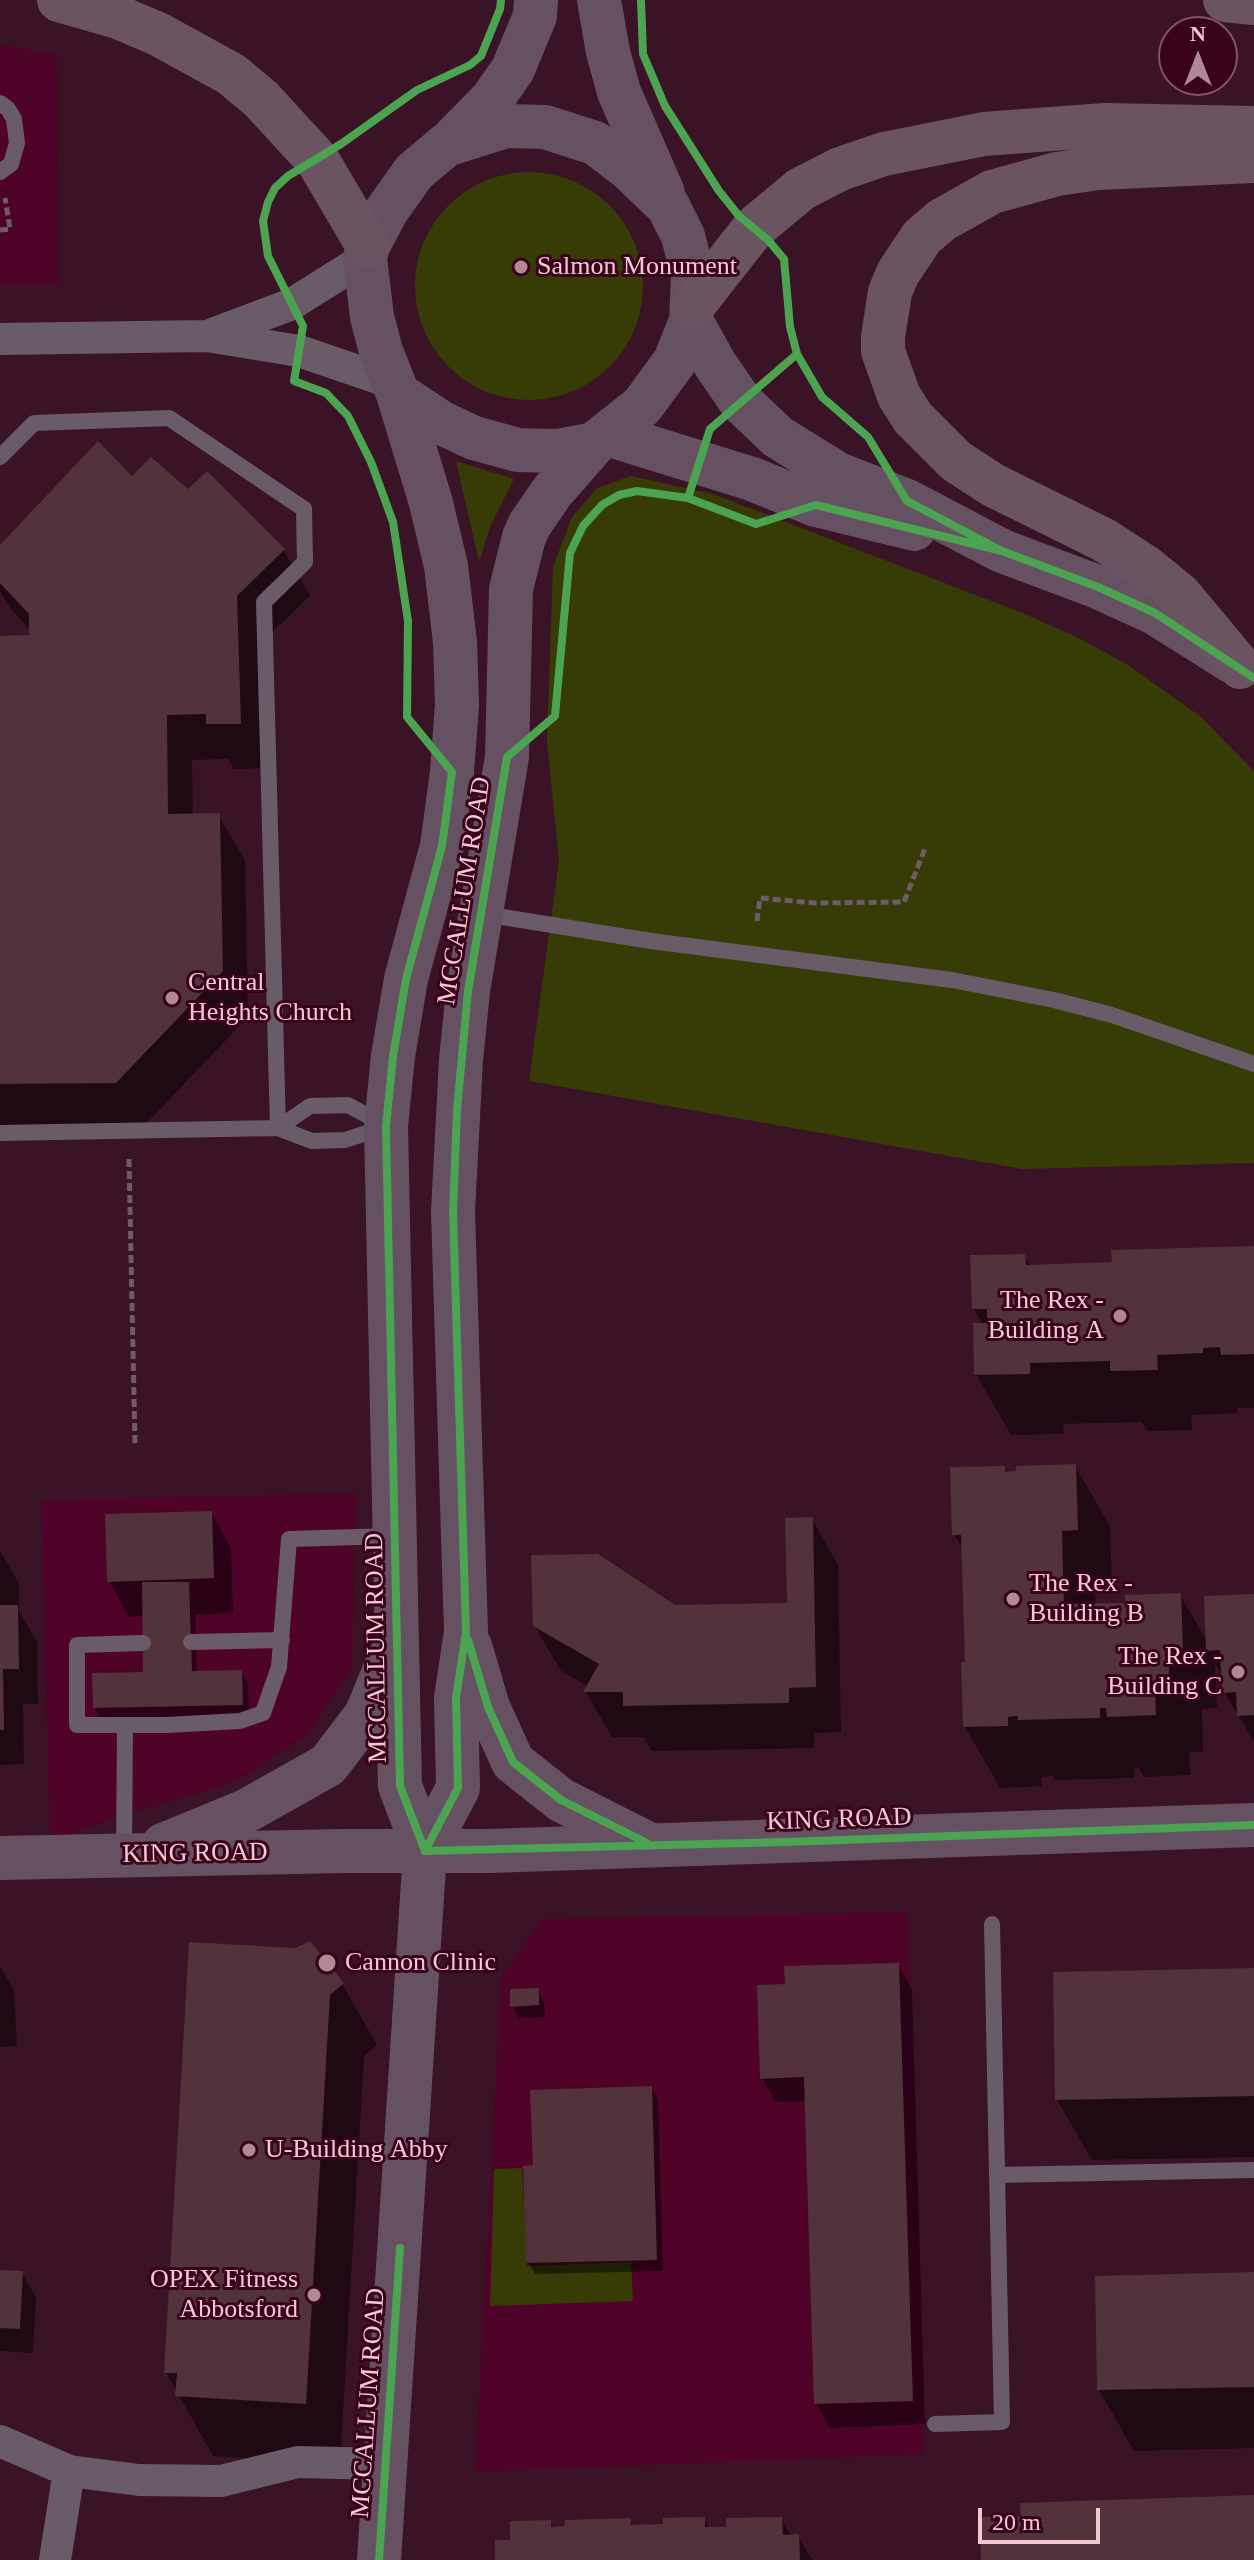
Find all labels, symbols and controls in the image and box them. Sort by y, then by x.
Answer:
north arrow [1158,16,1238,96]
text: N [1190,21,1206,46]
place label: Salmon Monument [537,251,737,283]
marker: Salmon Monument [512,258,530,276]
street label: MCCALLUM ROAD [432,775,498,1007]
place label: Central Heights Church [188,967,352,1028]
marker: Central Heights Church [163,989,181,1007]
place label: The Rex - Building A [988,1285,1104,1346]
marker: The Rex - Building A [1111,1307,1129,1325]
street label: MCCALLUM ROAD [359,1533,395,1763]
place label: The Rex - Building B [1029,1568,1144,1630]
marker: The Rex - Building B [1004,1590,1022,1608]
place label: The Rex - Building C [1107,1641,1222,1702]
marker: The Rex - Building C [1229,1663,1247,1681]
street label: KING ROAD [766,1802,912,1838]
street label: KING ROAD [122,1837,268,1871]
place label: Cannon Clinic [345,1947,496,1979]
marker: Cannon Clinic [316,1952,338,1974]
place label: U-Building Abby [265,2134,448,2166]
marker: U-Building Abby [240,2141,258,2159]
place label: OPEX Fitness Abbotsford [150,2264,298,2326]
marker: OPEX Fitness Abbotsford [305,2286,323,2304]
street label: MCCALLUM ROAD [345,2287,393,2519]
scale bar [982,2492,1104,2542]
text: 20 m [992,2509,1041,2535]

